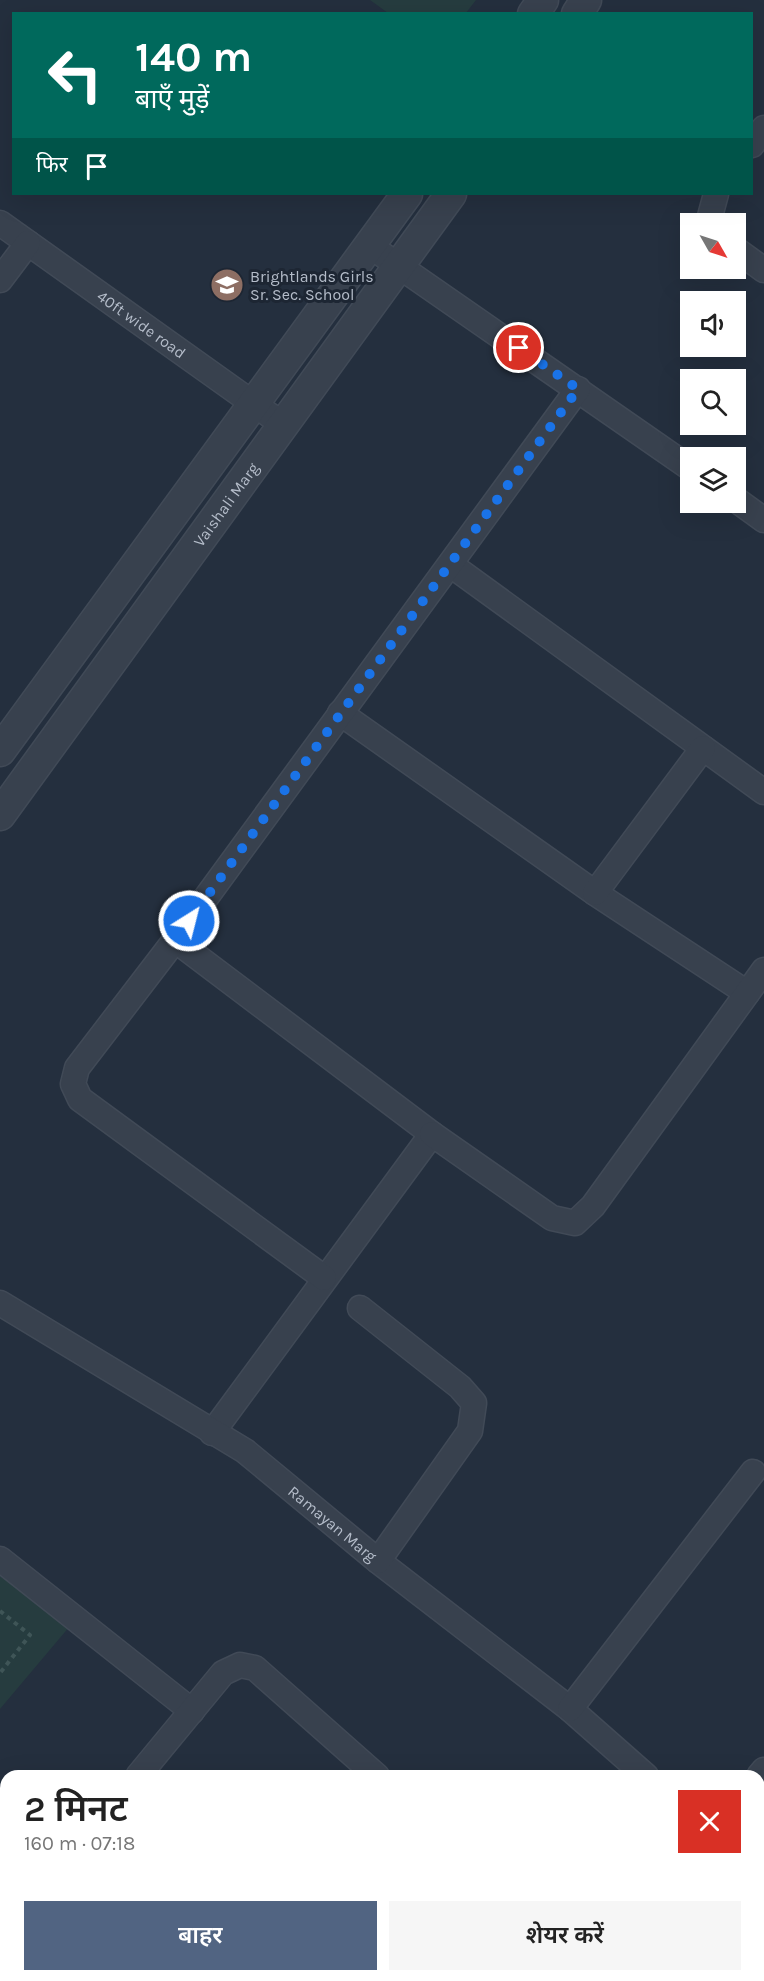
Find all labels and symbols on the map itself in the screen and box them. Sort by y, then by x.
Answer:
north arrow [680,213,746,279]
school or university icon: Brightlands Girls Sr. Sec. School [209,267,245,303]
place label: Brightlands Girls Sr. Sec. School [250,267,374,304]
street label: 40ft wide road [93,286,189,362]
pin [493,322,544,373]
street label: Vaishali Marg [189,459,263,550]
position arrow [157,889,221,953]
street label: Ramayan Marg [284,1482,380,1566]

